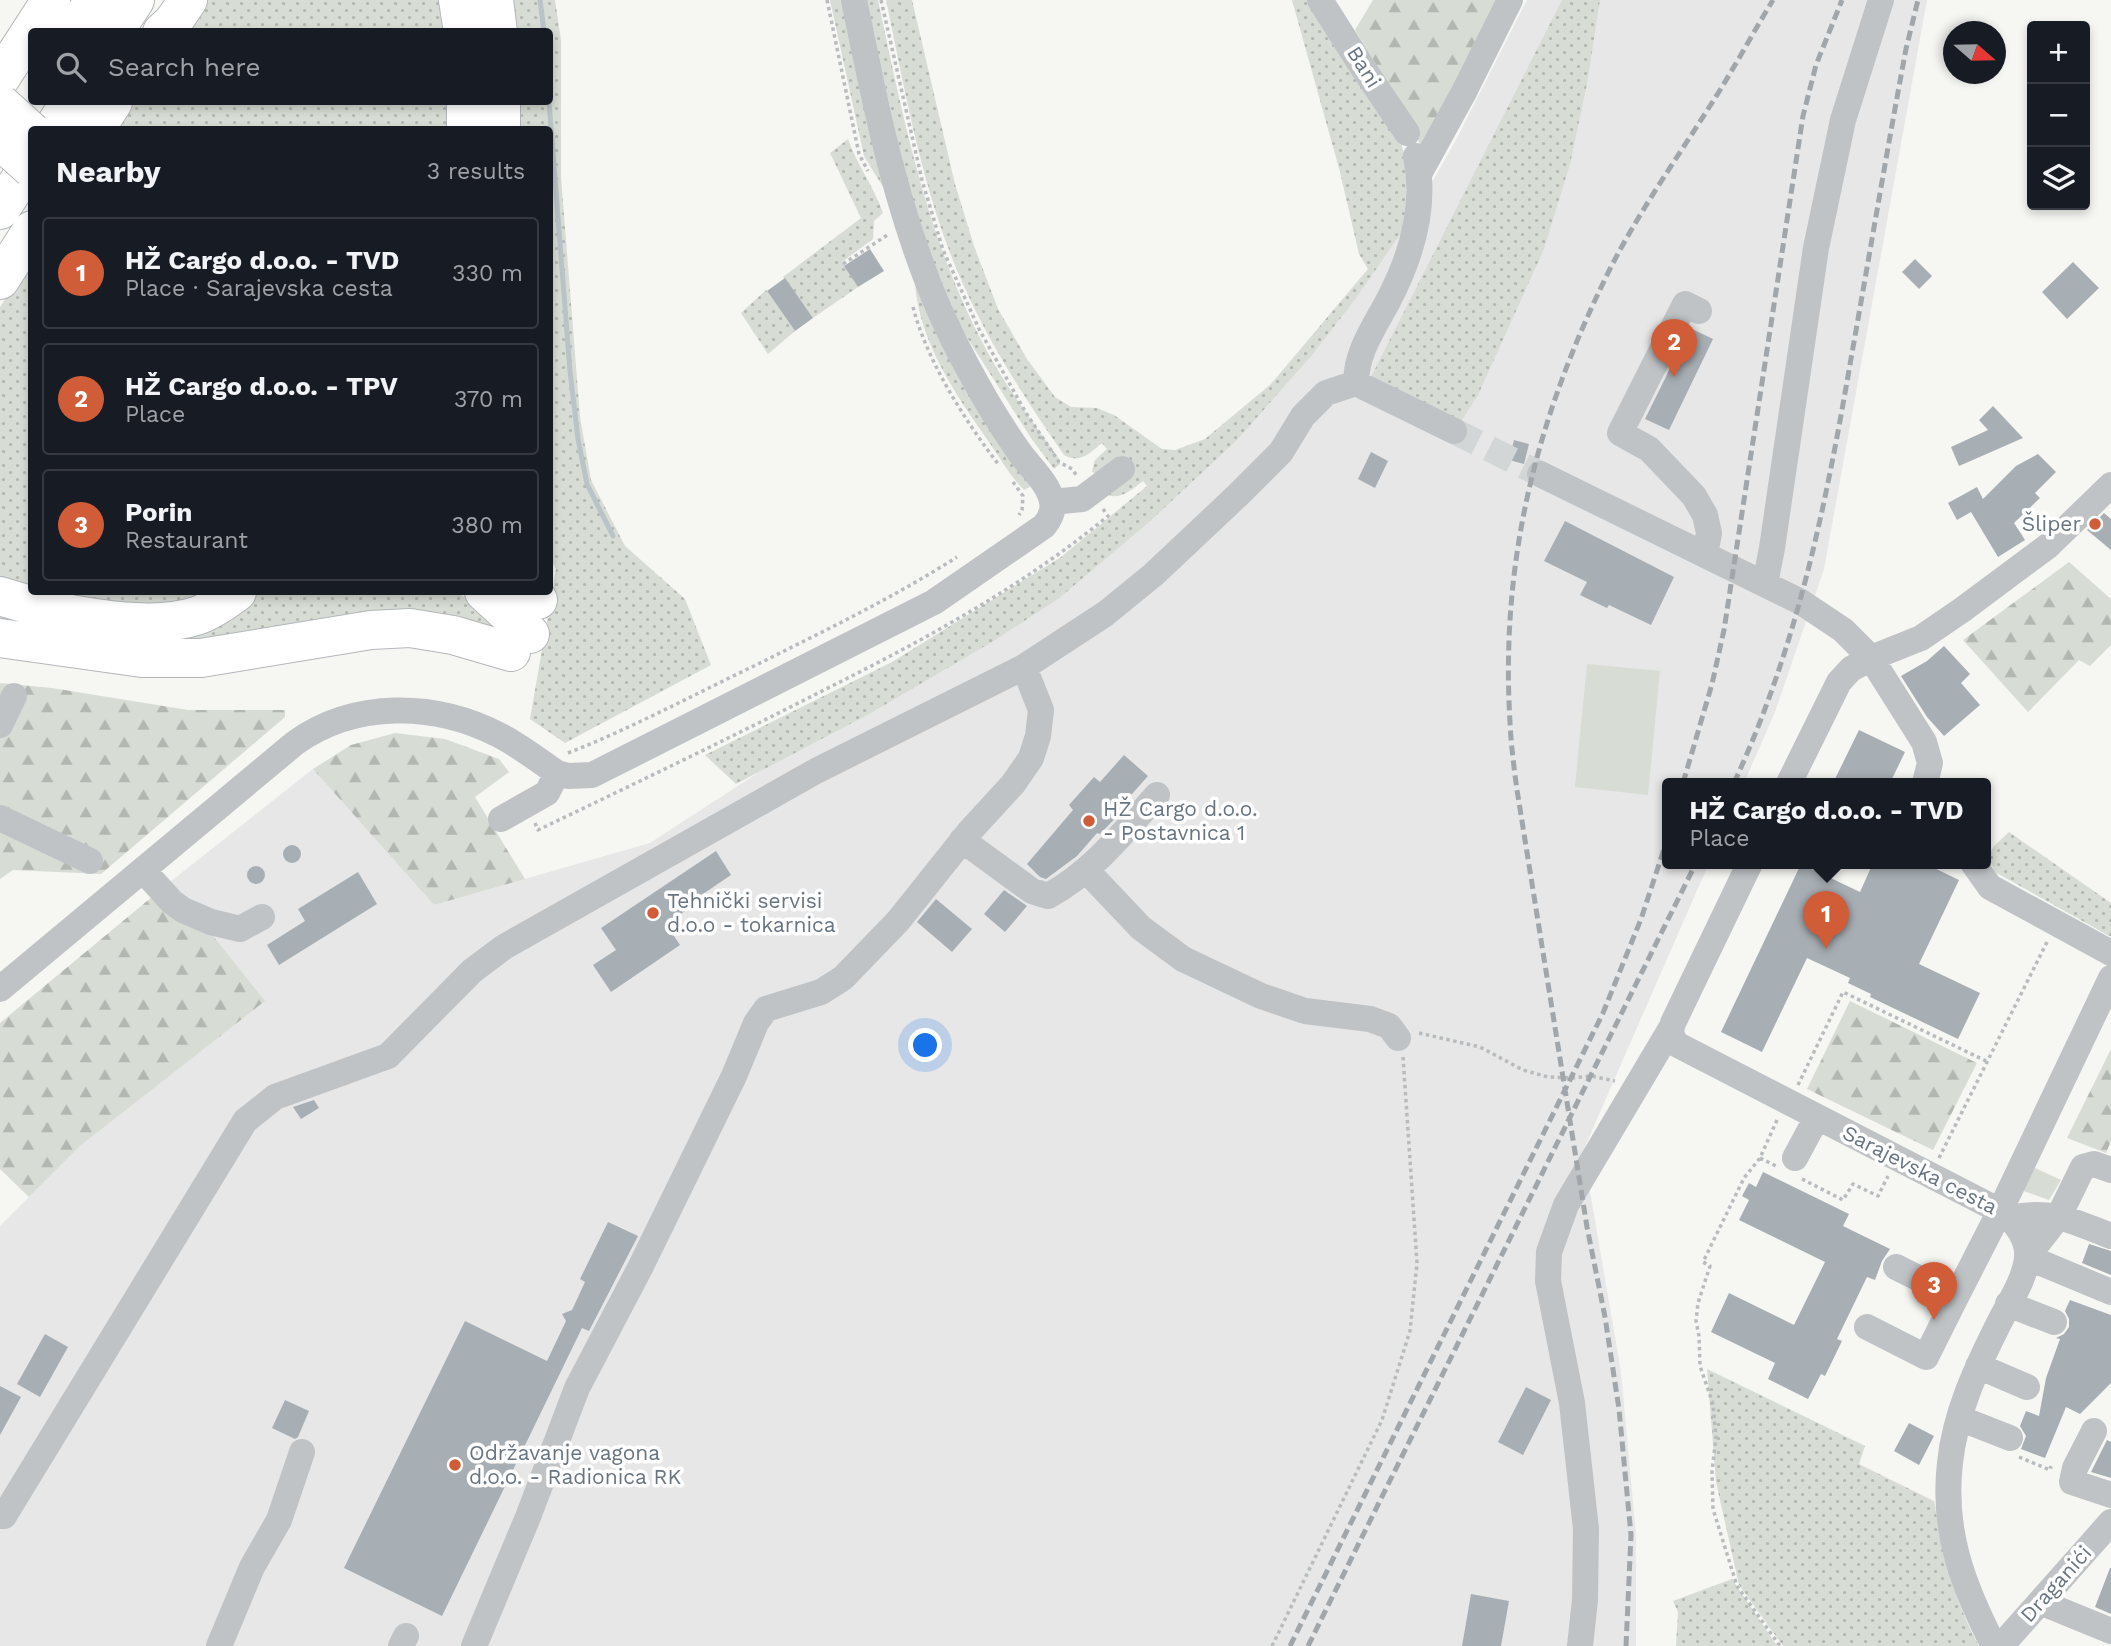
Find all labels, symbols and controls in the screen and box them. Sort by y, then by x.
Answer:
north arrow [1943,21,2006,84]
map controls [2027,21,2090,210]
button: + [2027,21,2090,84]
search box [28,28,553,105]
street label: Bani [1342,41,1387,92]
icon: search [52,48,90,86]
text: Search here [108,52,260,82]
button: − [2027,84,2090,147]
button: layers [2027,147,2090,210]
text: Nearby [56,154,161,189]
text: 3 results [427,158,525,185]
text: HŽ Cargo d.o.o. - TVD [125,245,399,275]
text: 1 [76,260,86,287]
text: 330 m [452,260,523,287]
text: Place · Sarajevska cesta [125,275,393,302]
pin: 2 [1651,319,1697,377]
text: HŽ Cargo d.o.o. - TPV [125,371,398,401]
text: 2 [74,386,88,413]
text: 370 m [454,386,523,413]
text: Place [125,401,185,428]
text: Porin [125,497,192,527]
place label: Šliper [2022,511,2081,536]
text: 3 [74,512,88,539]
text: 380 m [451,512,523,539]
marker: Šliper [2087,516,2103,532]
text: Restaurant [125,527,248,554]
popup [1662,778,1991,869]
text: HŽ Cargo d.o.o. - TVD [1689,795,1964,825]
place label: HŽ Cargo d.o.o. - Postavnica 1 [1103,796,1258,845]
marker: HŽ Cargo d.o.o. - Postavnica 1 [1081,813,1097,829]
text: Place [1689,825,1750,852]
place label: Tehnički servisi d.o.o - tokarnica [667,888,836,937]
pin: 1 [1803,891,1849,949]
marker: Tehnički servisi d.o.o - tokarnica [645,905,661,921]
your location [908,1028,942,1062]
street label: Sarajevska cesta [1839,1120,2002,1219]
pin: 3 [1911,1262,1957,1320]
place label: Održavanje vagona d.o.o. - Radionica RK [469,1440,682,1489]
marker: Održavanje vagona d.o.o. - Radionica RK [447,1457,463,1473]
street label: Draganići [2015,1540,2096,1627]

